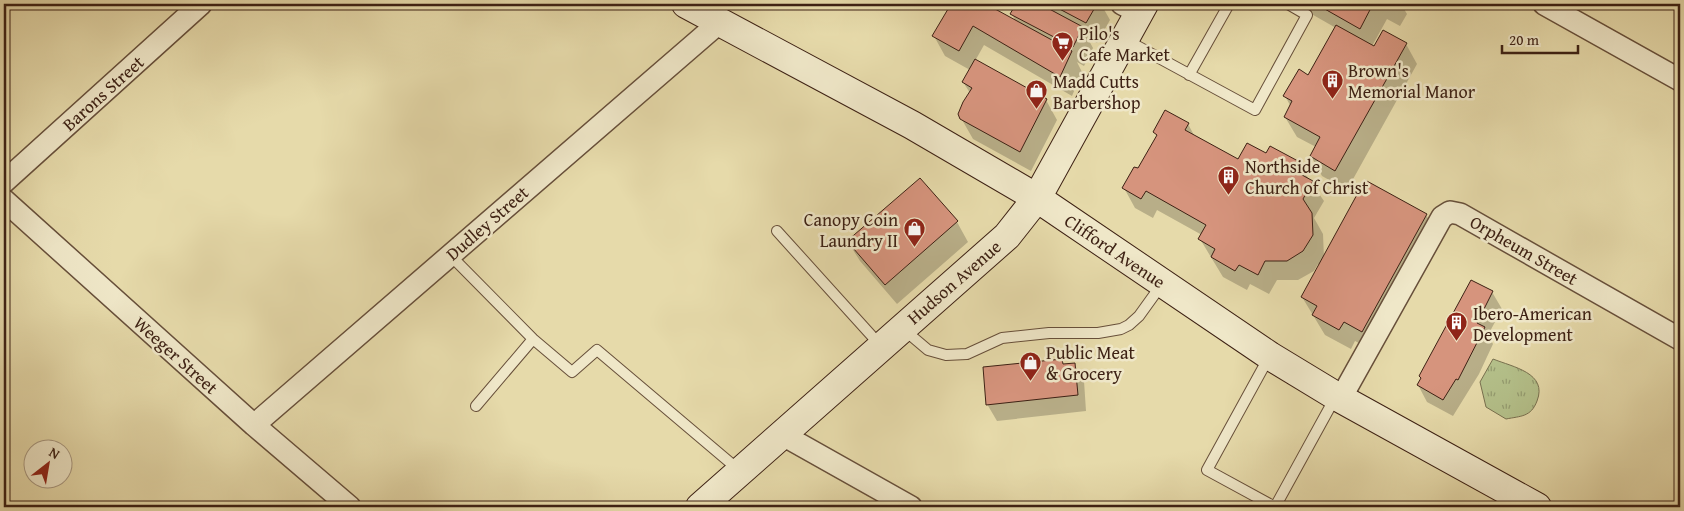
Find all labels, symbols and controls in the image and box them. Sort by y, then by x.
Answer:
place label: Pilo's Cafe Market [1079,20,1170,68]
scale bar [1502,22,1578,54]
text: 20 m [1509,29,1540,50]
supermarket icon: Pilo's Cafe Market [1051,31,1075,62]
street label: Barons Street [56,48,150,137]
place label: Brown's Memorial Manor [1348,57,1476,105]
place label: Madd Cutts Barbershop [1053,68,1141,116]
building icon: Brown's Memorial Manor [1320,68,1344,99]
shop icon: Madd Cutts Barbershop [1025,79,1049,110]
place label: Northside Church of Christ [1245,153,1369,201]
building icon: Northside Church of Christ [1217,164,1241,195]
street label: Dudley Street [440,179,535,267]
place label: Canopy Coin Laundry II [804,206,898,254]
street label: Clifford Avenue [1059,207,1171,295]
street label: Orpheum Street [1465,208,1584,292]
shop icon: Canopy Coin Laundry II [902,217,926,248]
street label: Hudson Avenue [901,233,1007,331]
place label: Ibero-American Development [1473,300,1592,348]
street label: Weeger Street [128,310,225,401]
building icon: Ibero-American Development [1445,311,1469,342]
place label: Public Meat & Grocery [1046,339,1135,387]
shop icon: Public Meat & Grocery [1018,350,1042,381]
north arrow [22,438,72,488]
text: N [46,442,64,464]

